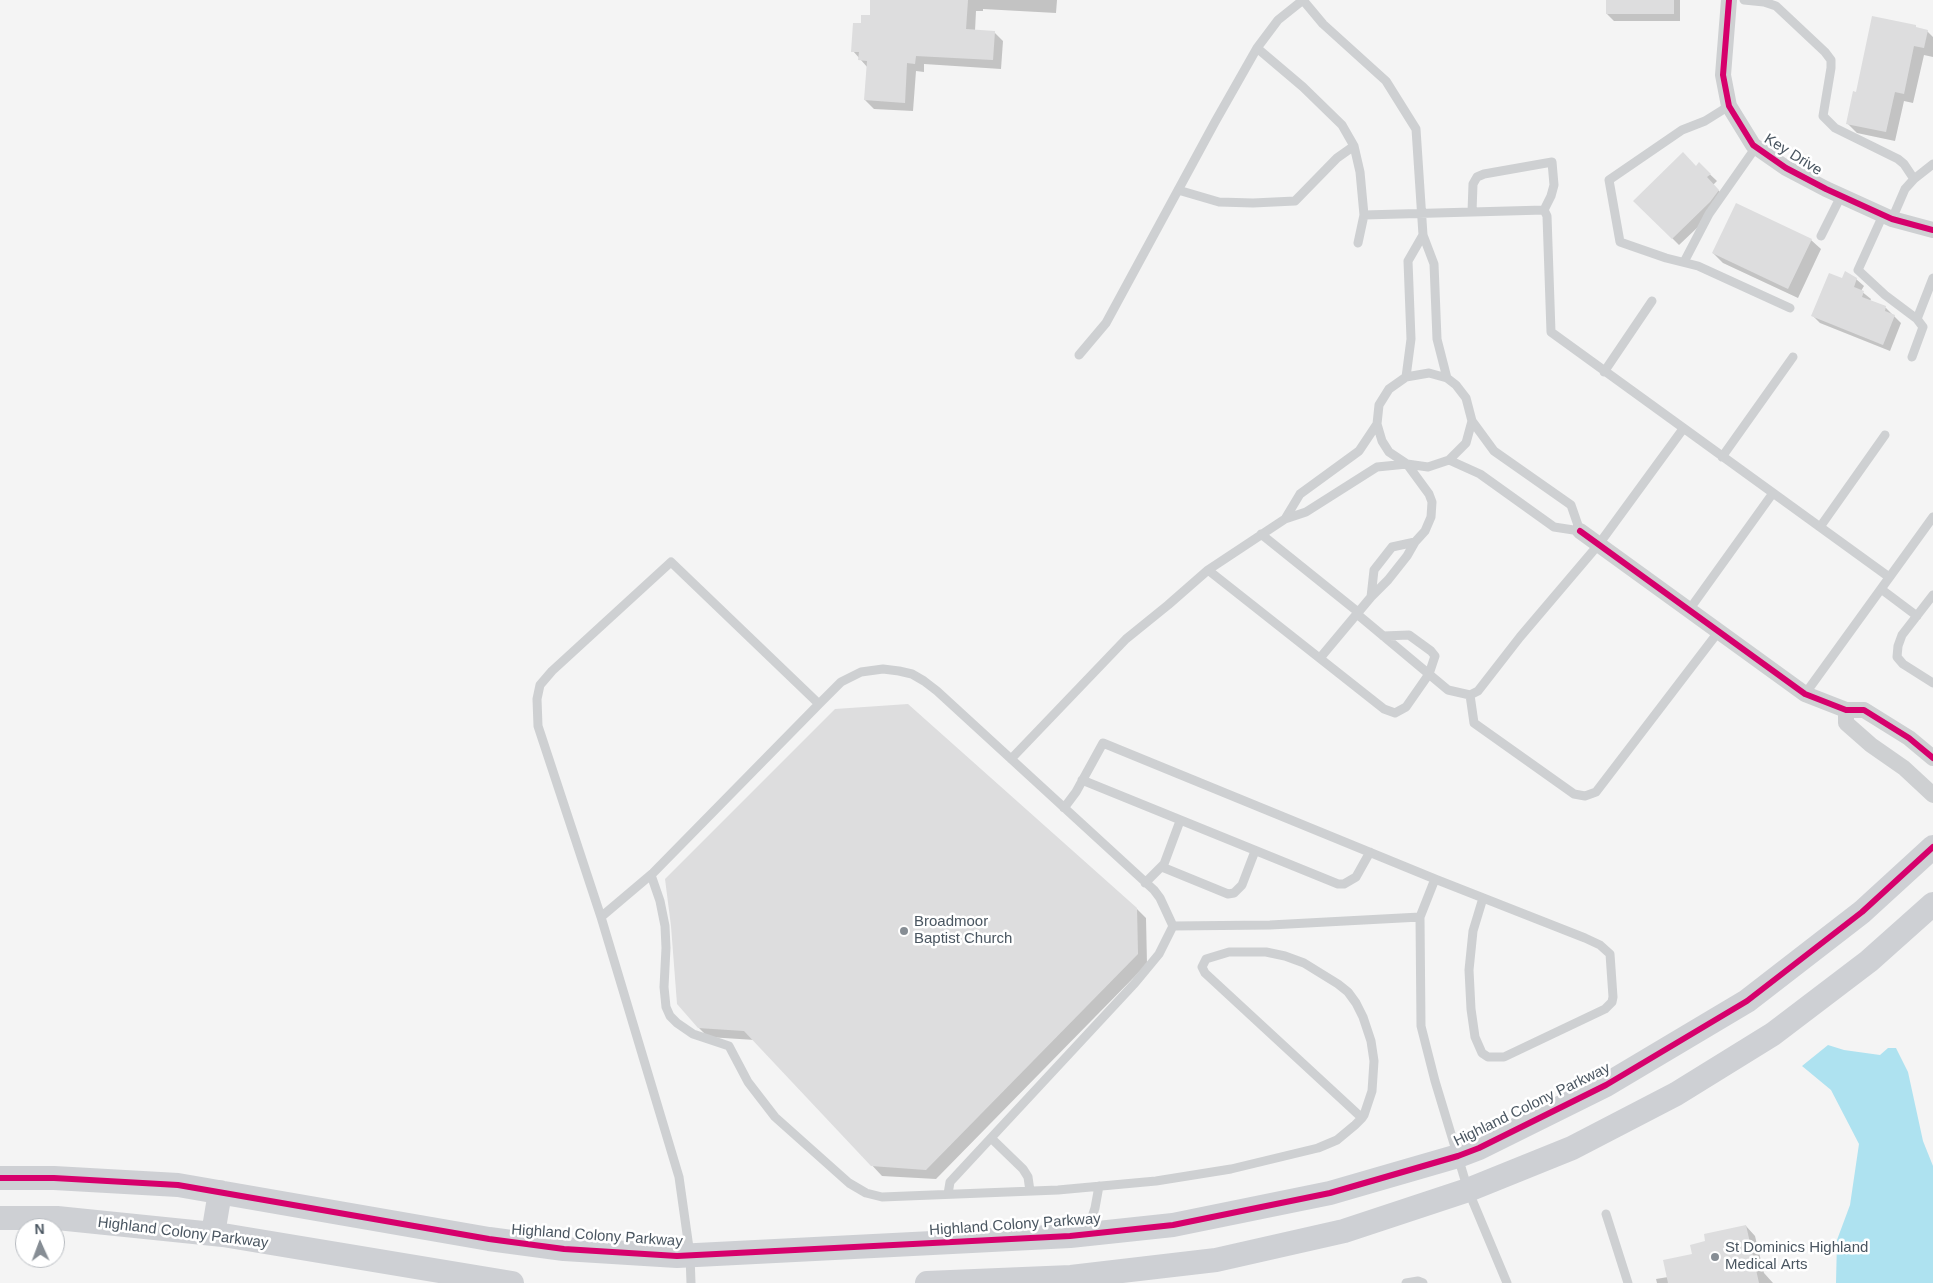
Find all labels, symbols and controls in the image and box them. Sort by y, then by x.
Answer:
street label: Key Drive [1761,130,1825,180]
place label: Broadmoor Baptist Church [914,913,1012,948]
marker: Broadmoor Baptist Church [898,925,910,937]
street label: Highland Colony Parkway [1451,1059,1613,1151]
street label: Highland Colony Parkway [929,1210,1101,1240]
street label: Highland Colony Parkway [97,1214,269,1252]
north arrow [15,1218,65,1268]
text: N [34,1221,45,1237]
street label: Highland Colony Parkway [511,1221,683,1251]
place label: St Dominics Highland Medical Arts [1725,1239,1868,1274]
marker: St Dominics Highland Medical Arts [1709,1251,1721,1263]

